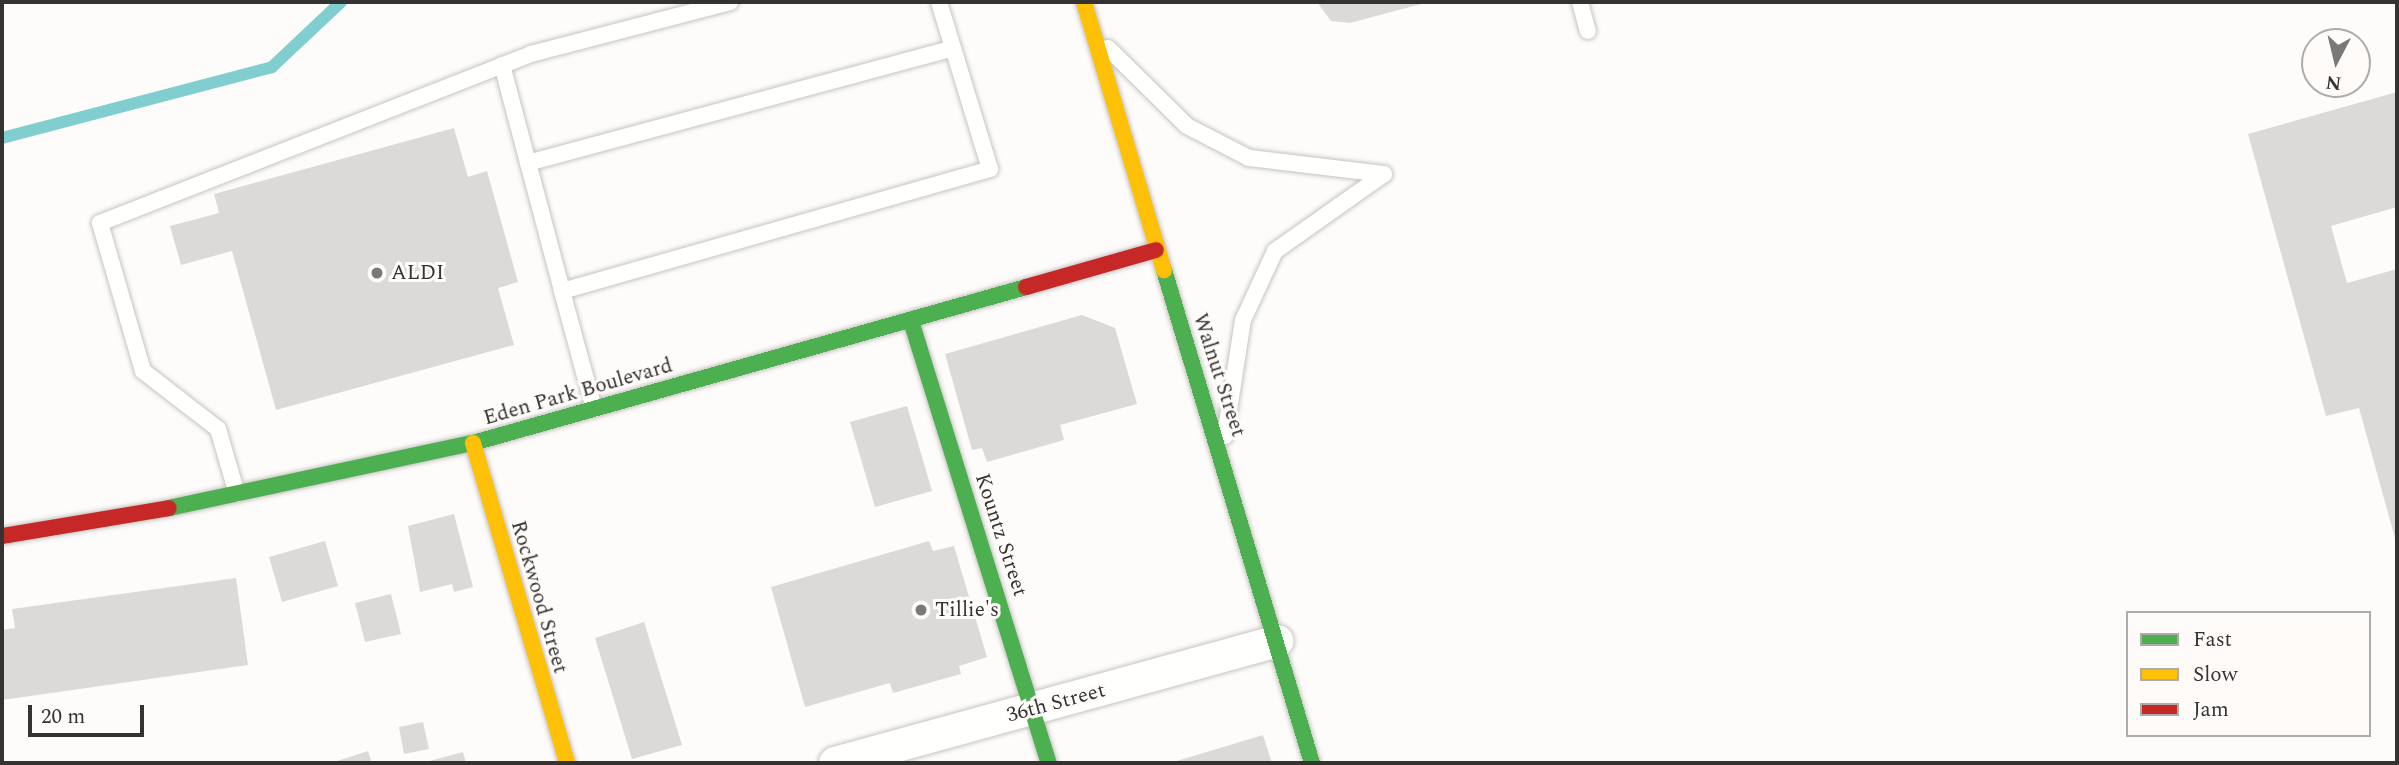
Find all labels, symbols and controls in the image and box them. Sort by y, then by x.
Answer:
north arrow [2301,28,2371,98]
text: N [2324,67,2343,98]
place label: ALDI [391,260,444,286]
marker: ALDI [369,265,385,281]
street label: Walnut Street [1187,310,1251,440]
street label: Eden Park Boulevard [481,353,675,431]
street label: Kountz Street [969,470,1033,600]
street label: Rockwood Street [505,518,573,676]
place label: Tillie's [935,597,999,623]
marker: Tillie's [913,602,929,618]
legend [2126,611,2371,737]
text: Fast [2193,624,2232,656]
text: Slow [2193,659,2237,691]
street label: 36th Street [1004,678,1108,728]
scale bar [32,692,147,736]
text: Jam [2193,694,2229,726]
text: 20 m [41,701,85,733]

